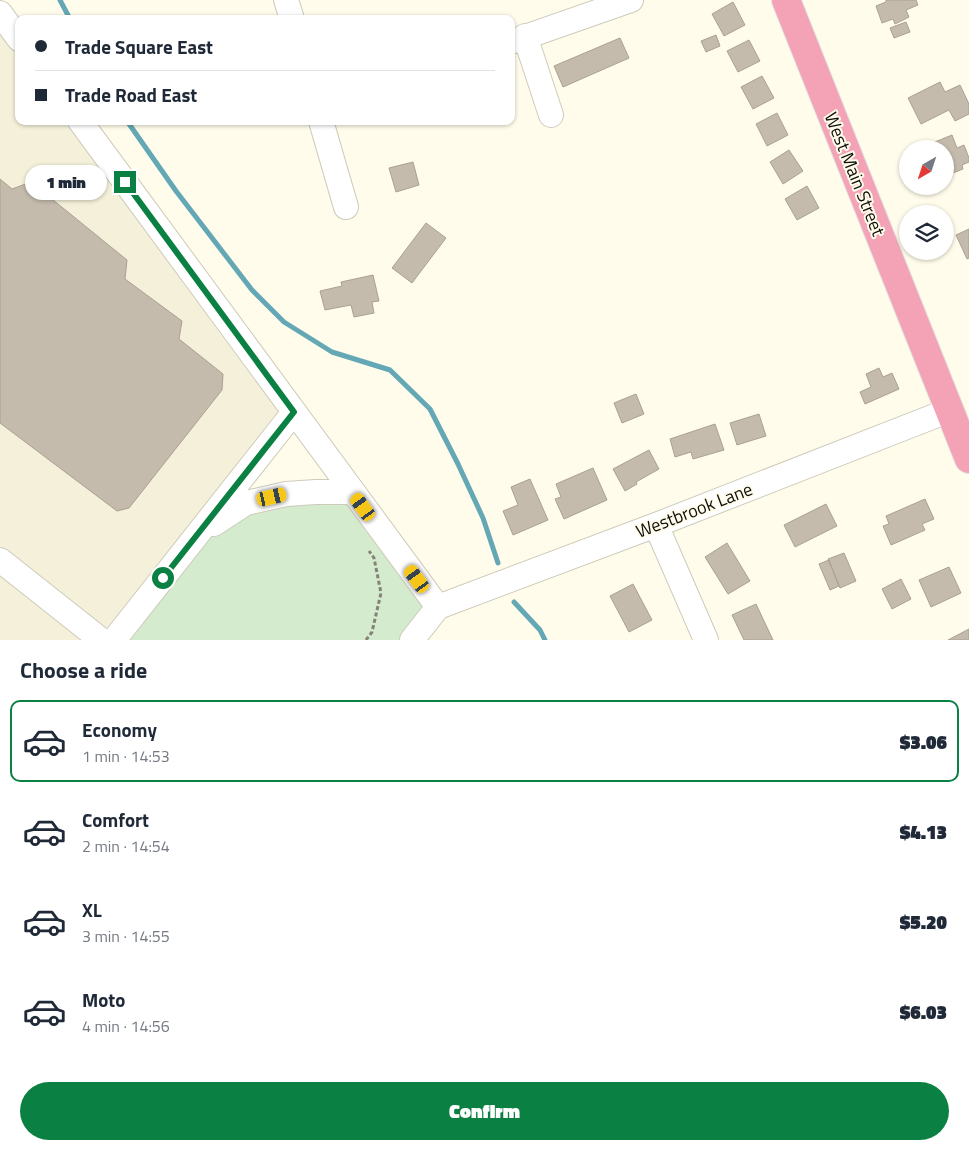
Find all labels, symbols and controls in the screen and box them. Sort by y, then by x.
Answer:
text: Trade Square East [65,32,213,61]
text: Trade Road East [65,80,197,109]
street label: West Main Street [818,108,892,241]
north arrow [899,140,954,195]
map controls [899,140,954,260]
callout: 1 min [25,164,108,200]
text: 1 min [46,170,86,194]
route end [114,171,136,193]
button: layers [899,205,954,260]
street label: Westbrook Lane [632,475,756,545]
car [255,486,288,508]
car [348,490,377,524]
car [402,562,431,596]
route start [152,567,174,589]
text: Choose a ride [20,653,147,687]
text: Economy [82,715,157,744]
icon: car [22,719,67,764]
text: $3.06 [900,727,947,756]
text: 1 min · 14:53 [82,744,170,768]
text: Comfort [82,805,149,834]
icon: car [22,809,67,854]
text: $4.13 [900,817,947,846]
text: 2 min · 14:54 [82,834,170,858]
text: XL [82,895,102,924]
icon: car [22,899,67,944]
text: $5.20 [900,907,947,936]
text: 3 min · 14:55 [82,924,170,948]
text: Moto [82,985,125,1014]
icon: car [22,989,67,1034]
text: $6.03 [900,997,947,1026]
text: 4 min · 14:56 [82,1014,170,1038]
button: Confirm [20,1082,949,1140]

